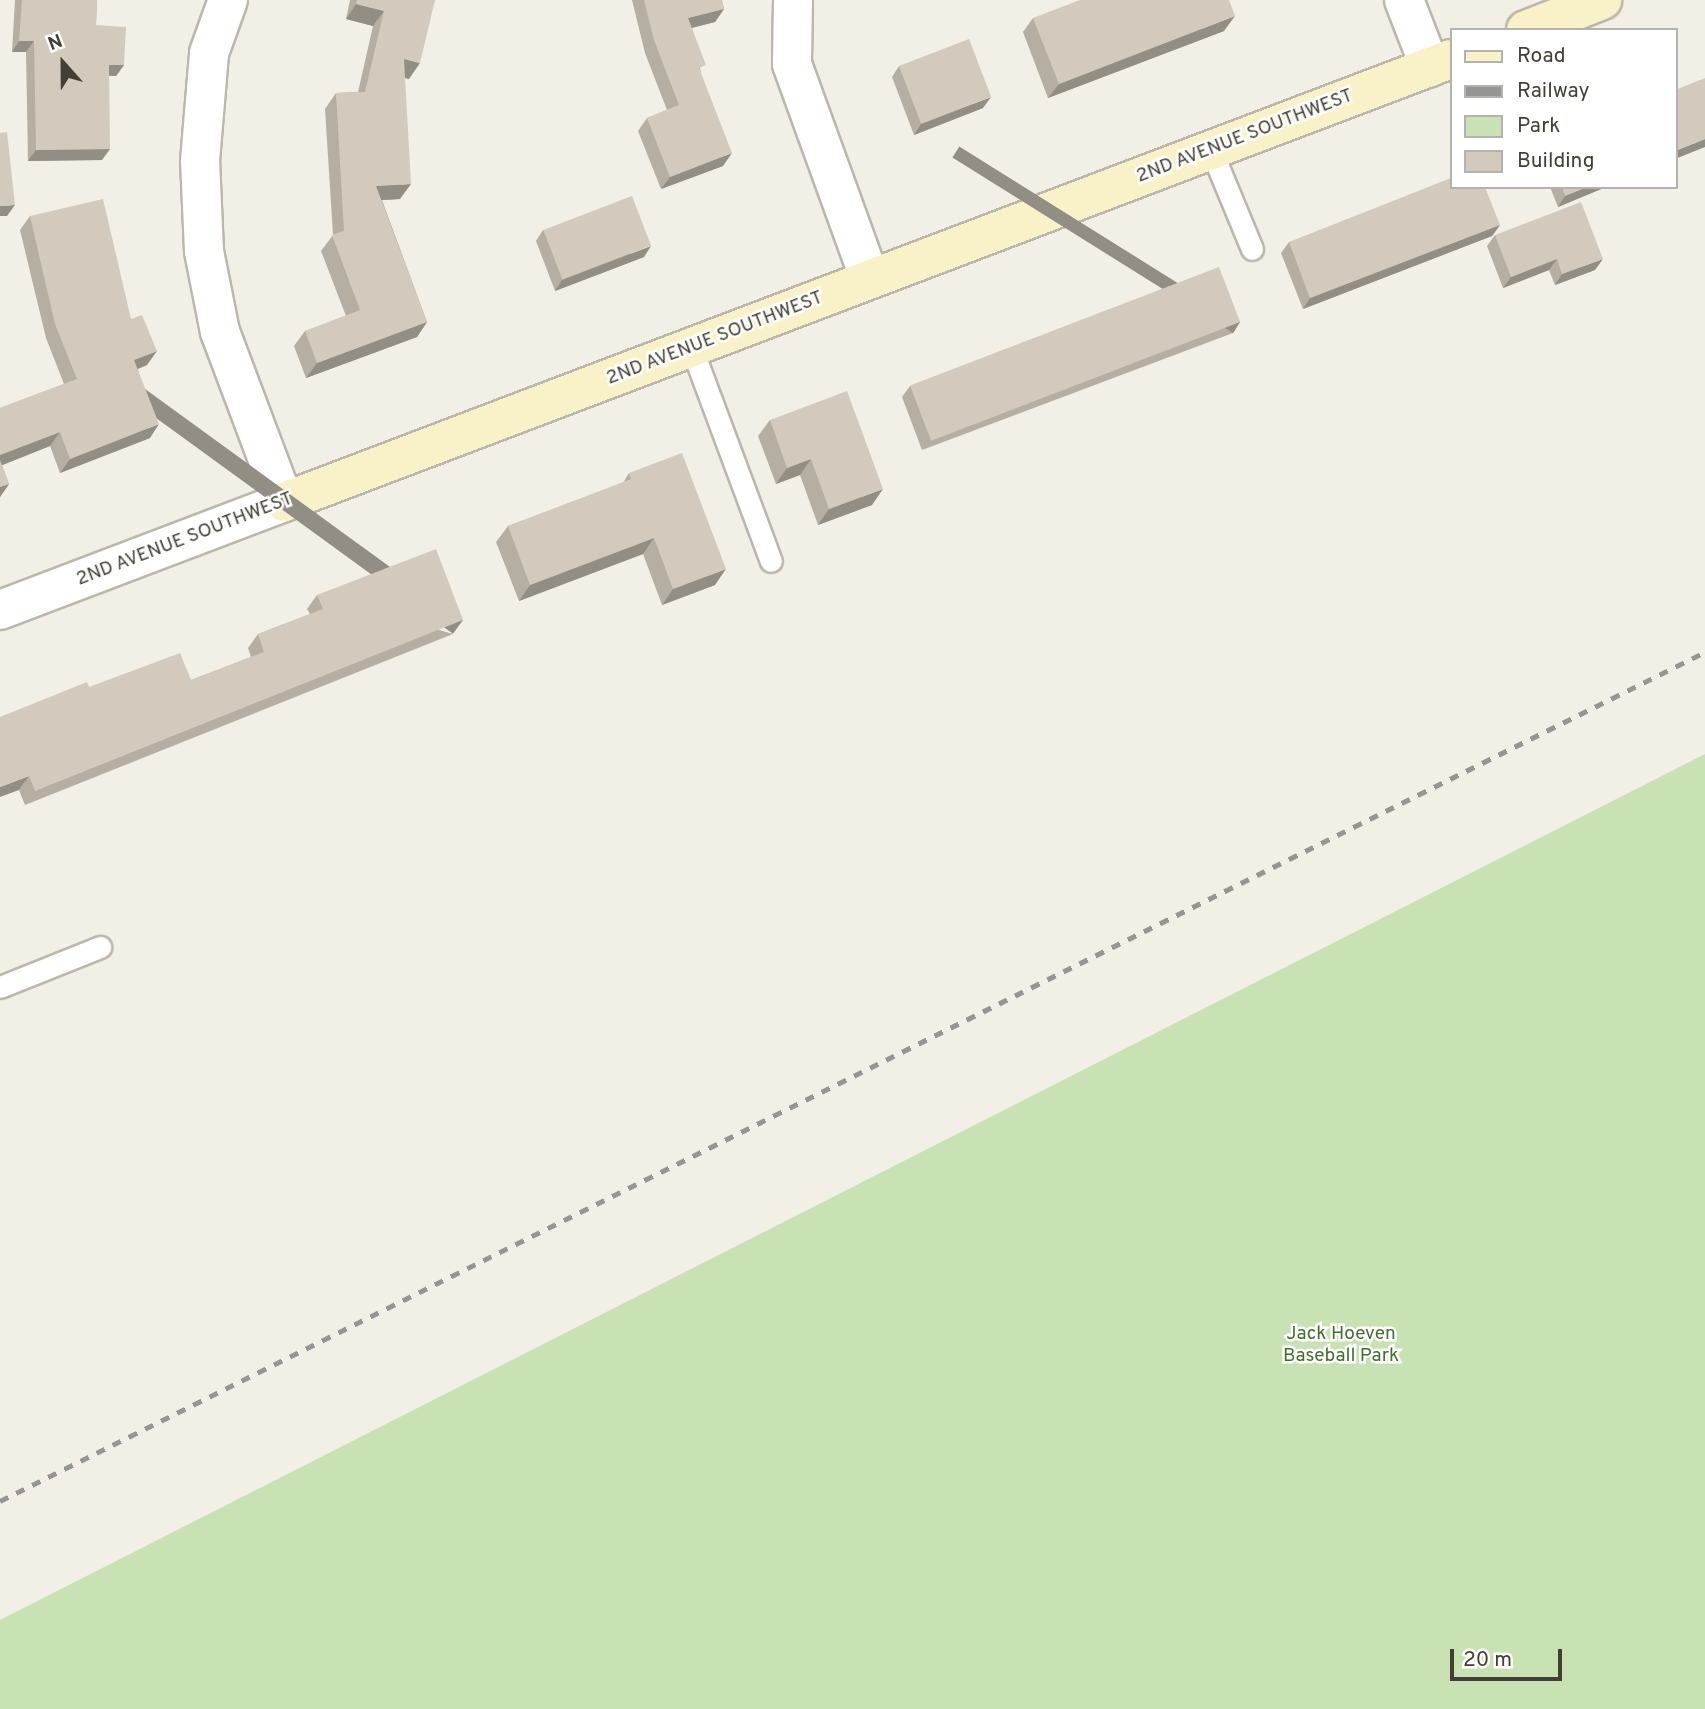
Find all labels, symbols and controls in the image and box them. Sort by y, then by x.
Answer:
north arrow [28,28,98,98]
legend [1450,28,1677,189]
text: N [45,30,66,57]
text: Road [1517,43,1566,70]
text: Railway [1517,78,1590,105]
street label: 2ND AVENUE SOUTHWEST [1133,85,1357,189]
text: Park [1517,113,1560,140]
text: Building [1517,148,1595,175]
street label: 2ND AVENUE SOUTHWEST [603,287,827,391]
street label: 2ND AVENUE SOUTHWEST [73,488,297,592]
park label: Jack Hoeven Baseball Park [1283,1324,1399,1368]
scale bar [1453,1636,1565,1680]
text: 20 m [1463,1647,1512,1674]

